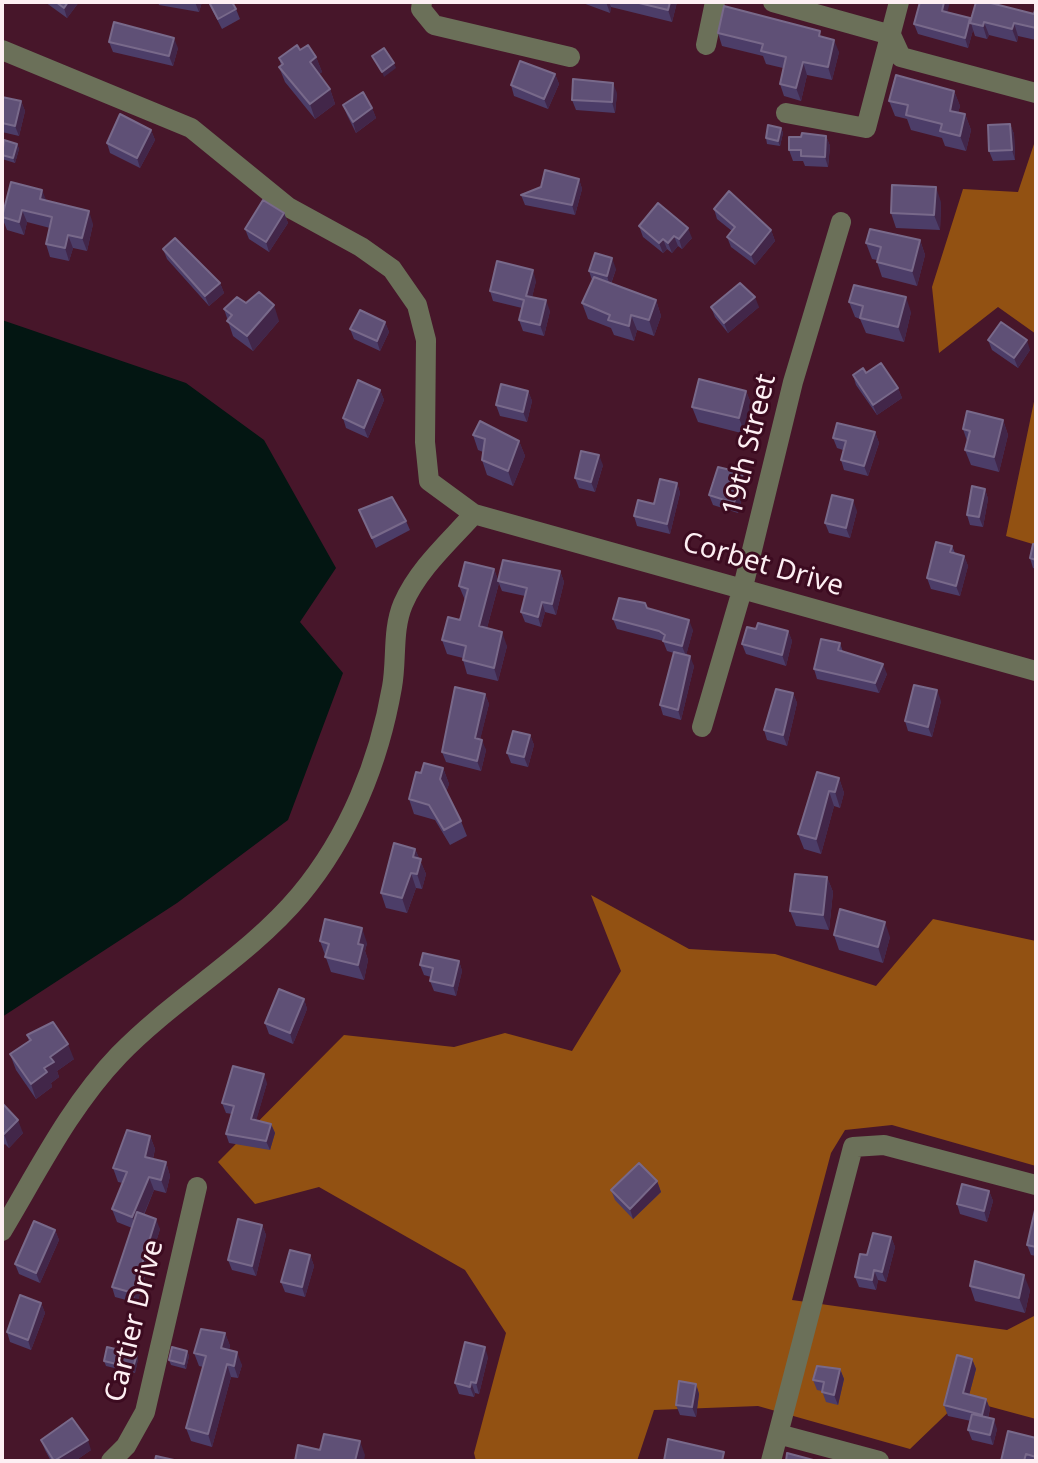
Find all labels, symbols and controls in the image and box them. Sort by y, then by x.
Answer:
street label: 19th Street [716,371,784,519]
street label: Corbet Drive [679,526,847,604]
street label: Cartier Drive [99,1236,171,1406]

